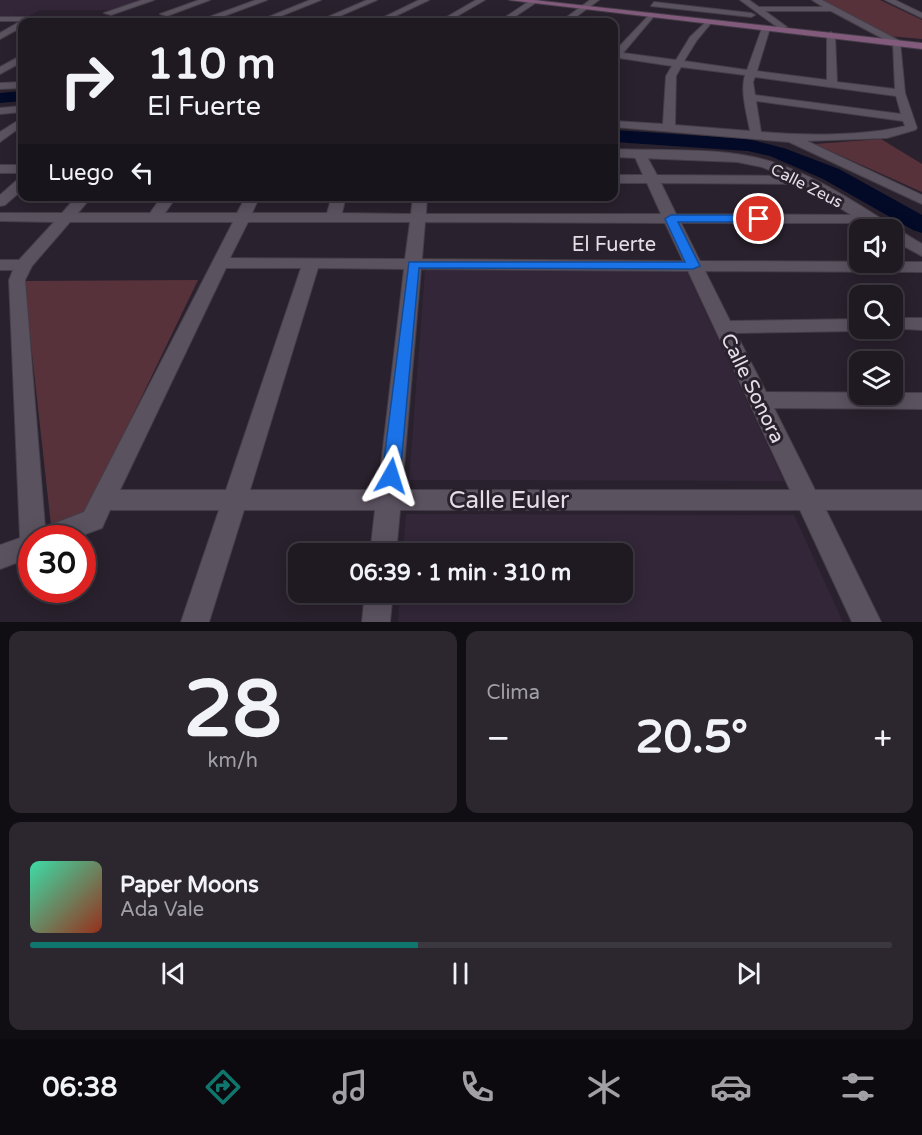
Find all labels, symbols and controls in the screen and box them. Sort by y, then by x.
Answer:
text: 110 m [147,39,276,90]
icon: right [48,42,126,120]
text: El Fuerte [147,90,261,123]
icon: left [126,156,159,189]
street label: Calle Zeus [767,159,846,213]
text: Luego [48,160,114,186]
pin [733,193,784,244]
icon: arrive [742,202,775,235]
map controls [849,219,903,405]
button: sound [849,219,903,273]
street label: El Fuerte [572,233,656,257]
button: search [849,285,903,339]
street label: Calle Sonora [715,330,789,447]
button: layers [849,351,903,405]
position arrow [359,444,423,508]
street label: Calle Euler [449,486,570,515]
speed limit sign: 30 [18,525,96,603]
text: 06:39 · 1 min · 310 m [350,560,571,586]
text: 28 [184,663,282,757]
text: Clima [487,681,540,705]
text: 20.5° [635,711,748,765]
text: − [487,719,510,758]
text: + [873,719,892,758]
text: km/h [208,749,258,773]
text: Paper Moons [120,872,259,898]
text: Ada Vale [120,898,204,922]
icon: previous [157,957,190,990]
icon: pause [444,957,477,990]
icon: next [732,957,765,990]
icon: directions [202,1066,244,1108]
icon: music [329,1066,371,1108]
icon: phone [456,1066,498,1108]
icon: climate [583,1066,625,1108]
icon: car [710,1066,752,1108]
icon: filters [837,1066,879,1108]
text: 06:38 [43,1071,117,1104]

